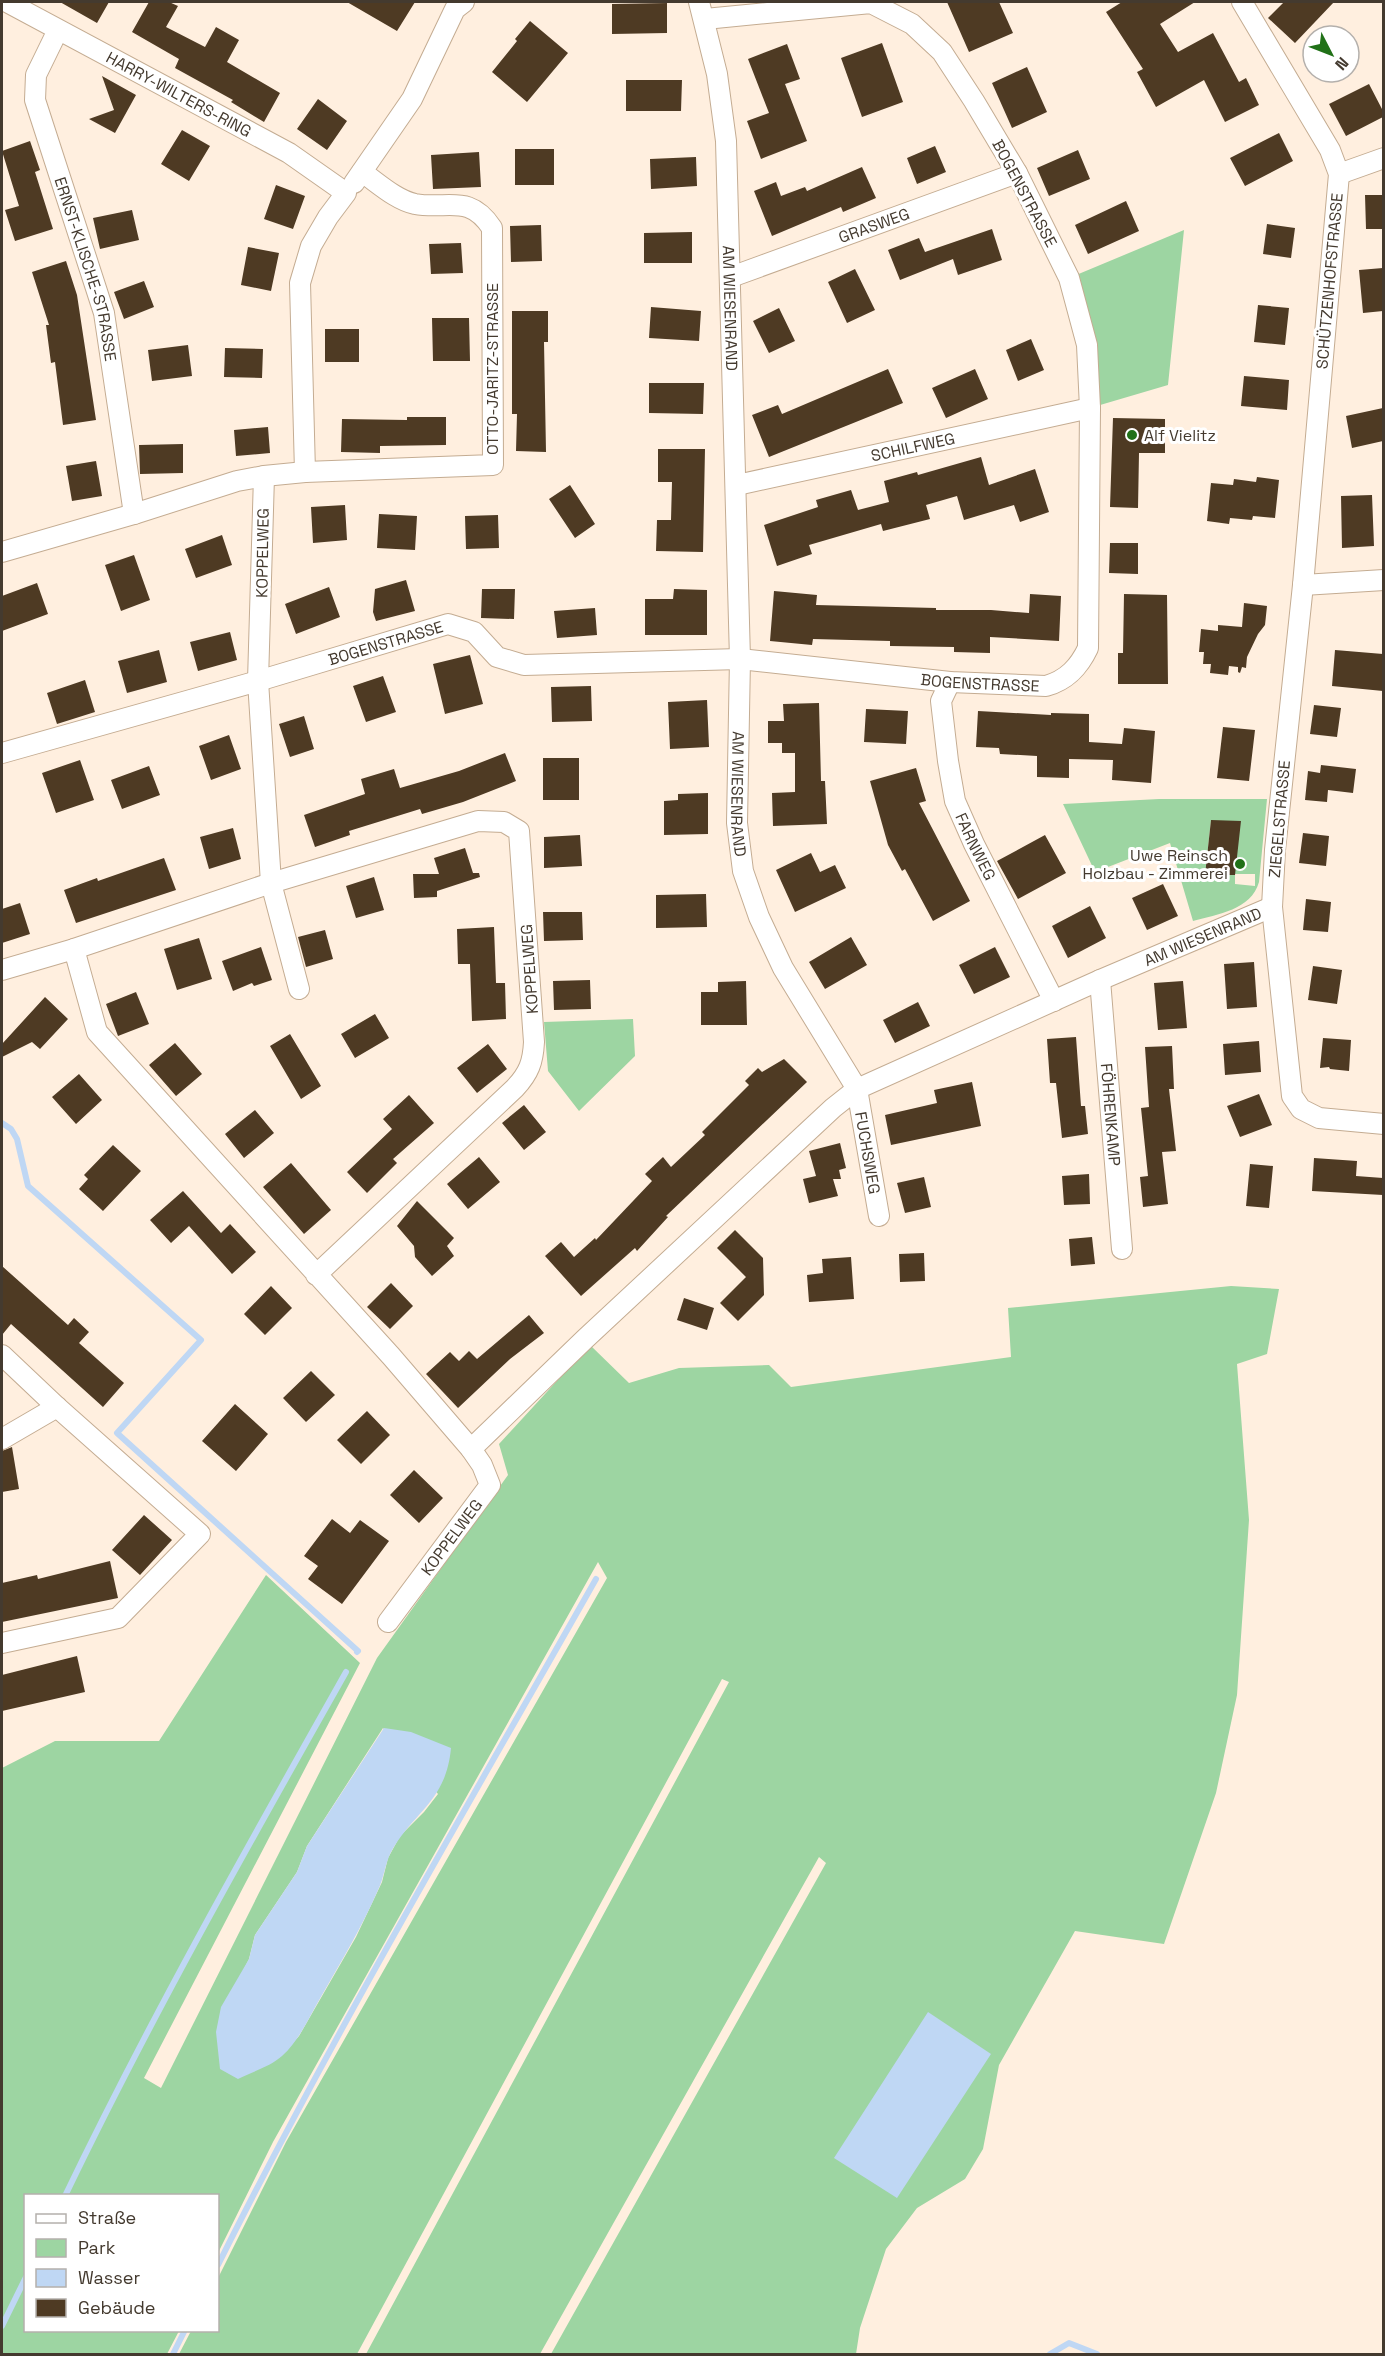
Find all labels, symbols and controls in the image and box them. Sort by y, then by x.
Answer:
north arrow [1301,24,1361,84]
street label: HARRY-WILTERS-RING [102,47,255,142]
text: N [1330,53,1353,75]
street label: BOGENSTRASSE [987,136,1062,251]
street label: ERNST-KLISCHE-STRASSE [50,174,121,363]
street label: SCHÜTZENHOFSTRASSE [1311,192,1348,370]
street label: GRASWEG [836,203,912,248]
street label: AM WIESENRAND [718,245,742,371]
street label: OTTO-JARITZ-STRASSE [482,283,503,455]
place label: Alf Vielitz [1144,425,1216,446]
street label: SCHILFWEG [869,428,957,466]
marker: Alf Vielitz [1125,428,1139,442]
street label: KOPPELWEG [251,508,274,598]
street label: BOGENSTRASSE [326,616,446,670]
street label: BOGENSTRASSE [919,669,1040,697]
street label: AM WIESENRAND [726,731,751,858]
street label: ZIEGELSTRASSE [1264,759,1295,879]
street label: FARNWEG [951,810,1001,884]
place label: Uwe Reinsch Holzbau - Zimmerei [1082,845,1228,884]
marker: Uwe Reinsch Holzbau - Zimmerei [1233,857,1247,871]
street label: AM WIESENRAND [1141,903,1265,971]
street label: KOPPELWEG [516,923,543,1015]
street label: FÖHRENKAMP [1096,1062,1125,1167]
street label: FUCHSWEG [850,1110,885,1196]
street label: KOPPELWEG [416,1495,487,1580]
legend [24,2194,219,2332]
text: Straße [78,2206,136,2229]
text: Park [78,2236,116,2259]
text: Wasser [78,2266,140,2289]
text: Gebäude [78,2296,156,2319]

